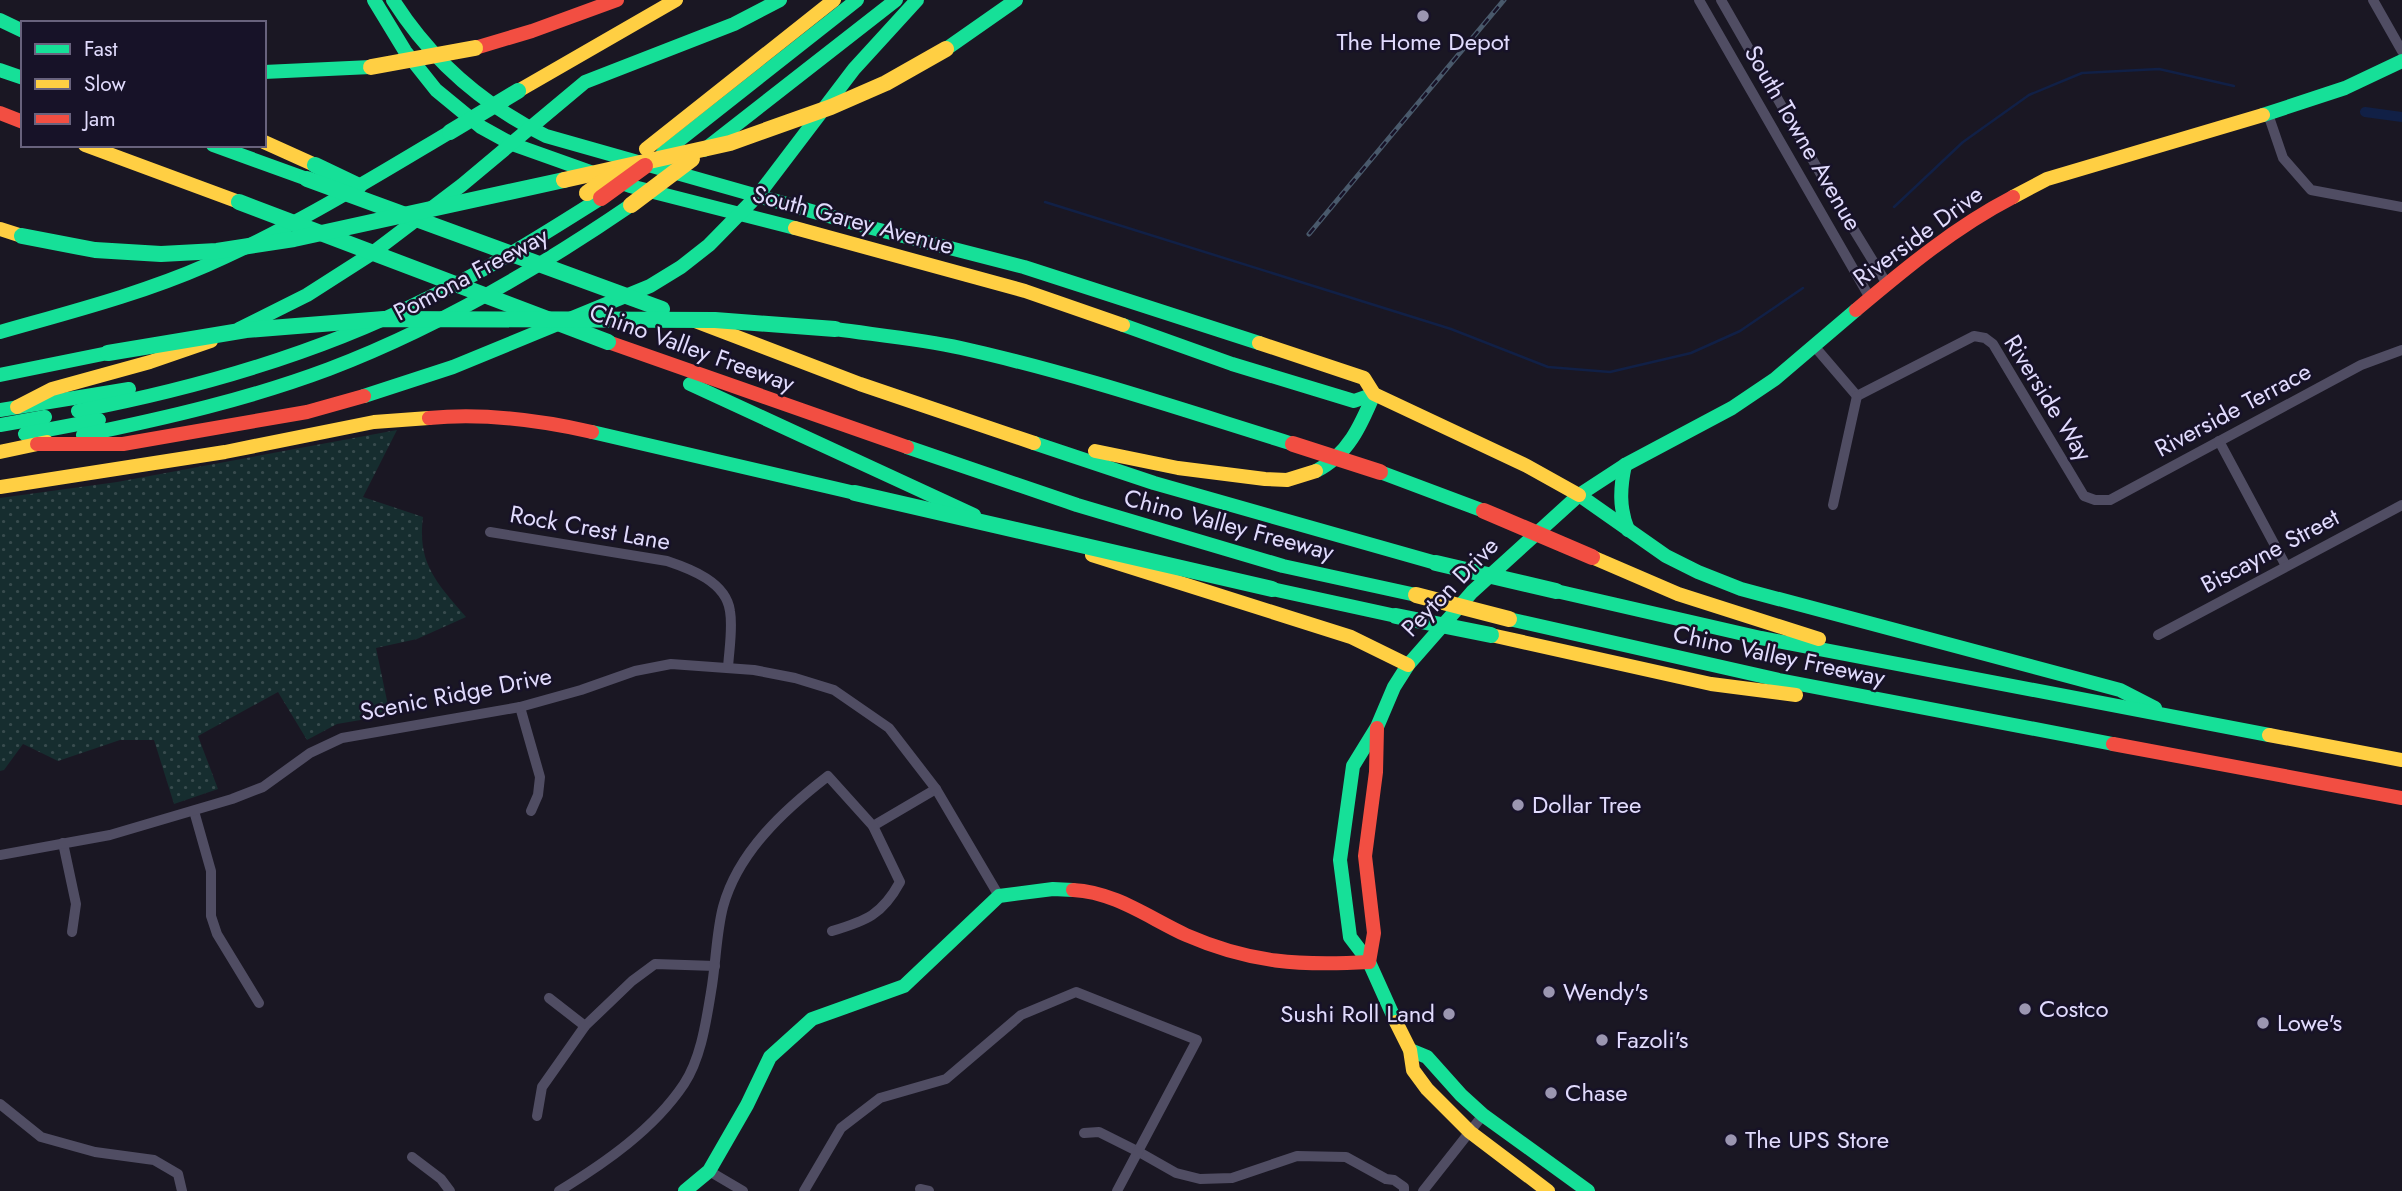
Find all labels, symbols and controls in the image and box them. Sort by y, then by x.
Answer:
marker: The Home Depot [1415,8,1431,24]
legend [21,21,266,147]
place label: The Home Depot [1336,24,1510,59]
text: Fast [84,34,117,64]
street label: South Towne Avenue [1736,38,1871,237]
text: Slow [84,69,126,99]
text: Jam [81,104,116,134]
street label: South Garey Avenue [749,176,958,263]
street label: Riverside Drive [1846,176,1990,295]
street label: Pomona Freeway [387,218,555,329]
street label: Chino Valley Freeway [585,294,800,401]
street label: Riverside Way [1996,328,2101,468]
street label: Riverside Terrace [2148,354,2317,466]
street label: Chino Valley Freeway [1120,480,1338,569]
street label: Rock Crest Lane [507,496,673,559]
street label: Biscayne Street [2194,499,2345,602]
street label: Peyton Drive [1393,529,1506,644]
street label: Chino Valley Freeway [1670,616,1889,695]
street label: Scenic Ridge Drive [357,658,555,729]
place label: Dollar Tree [1532,787,1641,822]
marker: Dollar Tree [1510,797,1526,813]
place label: Wendy's [1563,974,1648,1009]
marker: Wendy's [1541,984,1557,1000]
place label: Costco [2039,991,2109,1026]
place label: Sushi Roll Land [1280,996,1435,1031]
marker: Costco [2017,1001,2033,1017]
place label: Lowe's [2277,1005,2342,1040]
marker: Sushi Roll Land [1441,1006,1457,1022]
marker: Lowe's [2255,1015,2271,1031]
place label: Fazoli's [1616,1022,1688,1057]
marker: Fazoli's [1594,1032,1610,1048]
place label: Chase [1565,1075,1628,1110]
marker: Chase [1543,1085,1559,1101]
place label: The UPS Store [1745,1122,1889,1157]
marker: The UPS Store [1723,1132,1739,1148]

